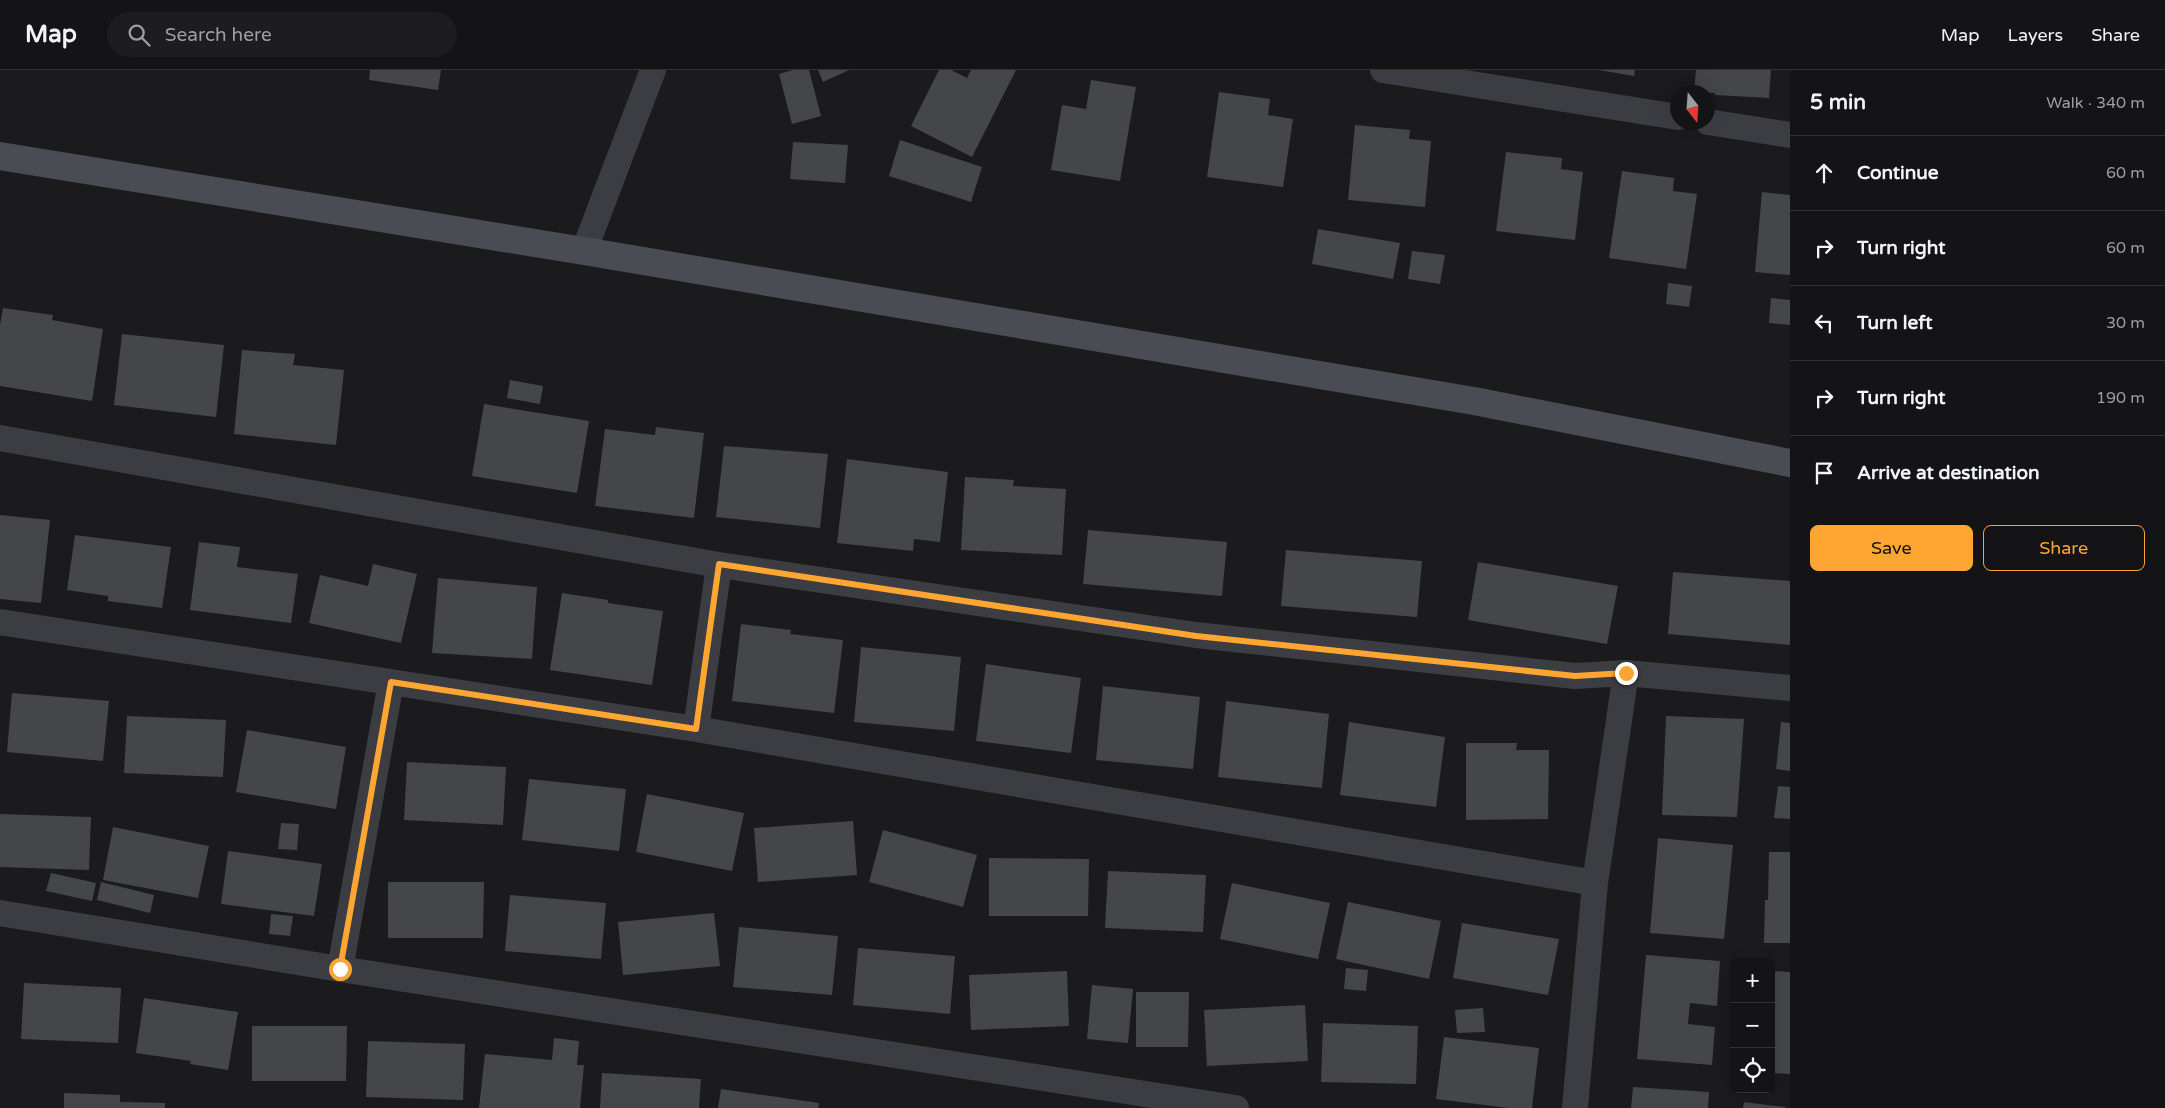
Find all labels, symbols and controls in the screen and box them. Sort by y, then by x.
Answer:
search box [107,12,457,57]
text: Map [25,20,77,49]
icon: search [125,21,153,49]
text: Search here [165,24,272,46]
text: Map [1941,24,1980,46]
text: Layers [2008,24,2063,46]
text: Share [2091,24,2140,46]
north arrow [1670,85,1715,130]
text: 5 min [1810,90,1866,115]
text: Walk · 340 m [2046,93,2145,113]
icon: ahead [1810,159,1838,187]
text: Continue [1857,162,1939,184]
text: 60 m [2106,163,2145,183]
icon: right [1810,234,1838,262]
text: Turn right [1857,237,1945,259]
text: 60 m [2106,238,2145,258]
icon: left [1810,309,1838,337]
text: Turn left [1857,312,1933,334]
text: 30 m [2106,313,2145,333]
icon: right [1810,384,1838,412]
text: Turn right [1857,387,1945,409]
text: 190 m [2096,388,2145,408]
icon: arrive [1810,459,1838,487]
text: Arrive at destination [1857,462,2040,484]
button: Save [1810,525,1973,571]
button: Share [1983,525,2145,571]
route end [1615,662,1638,685]
route start [329,958,352,981]
map controls [1730,958,1775,1093]
button: + [1730,958,1775,1003]
button: − [1730,1003,1775,1048]
button: locate [1730,1048,1775,1093]

